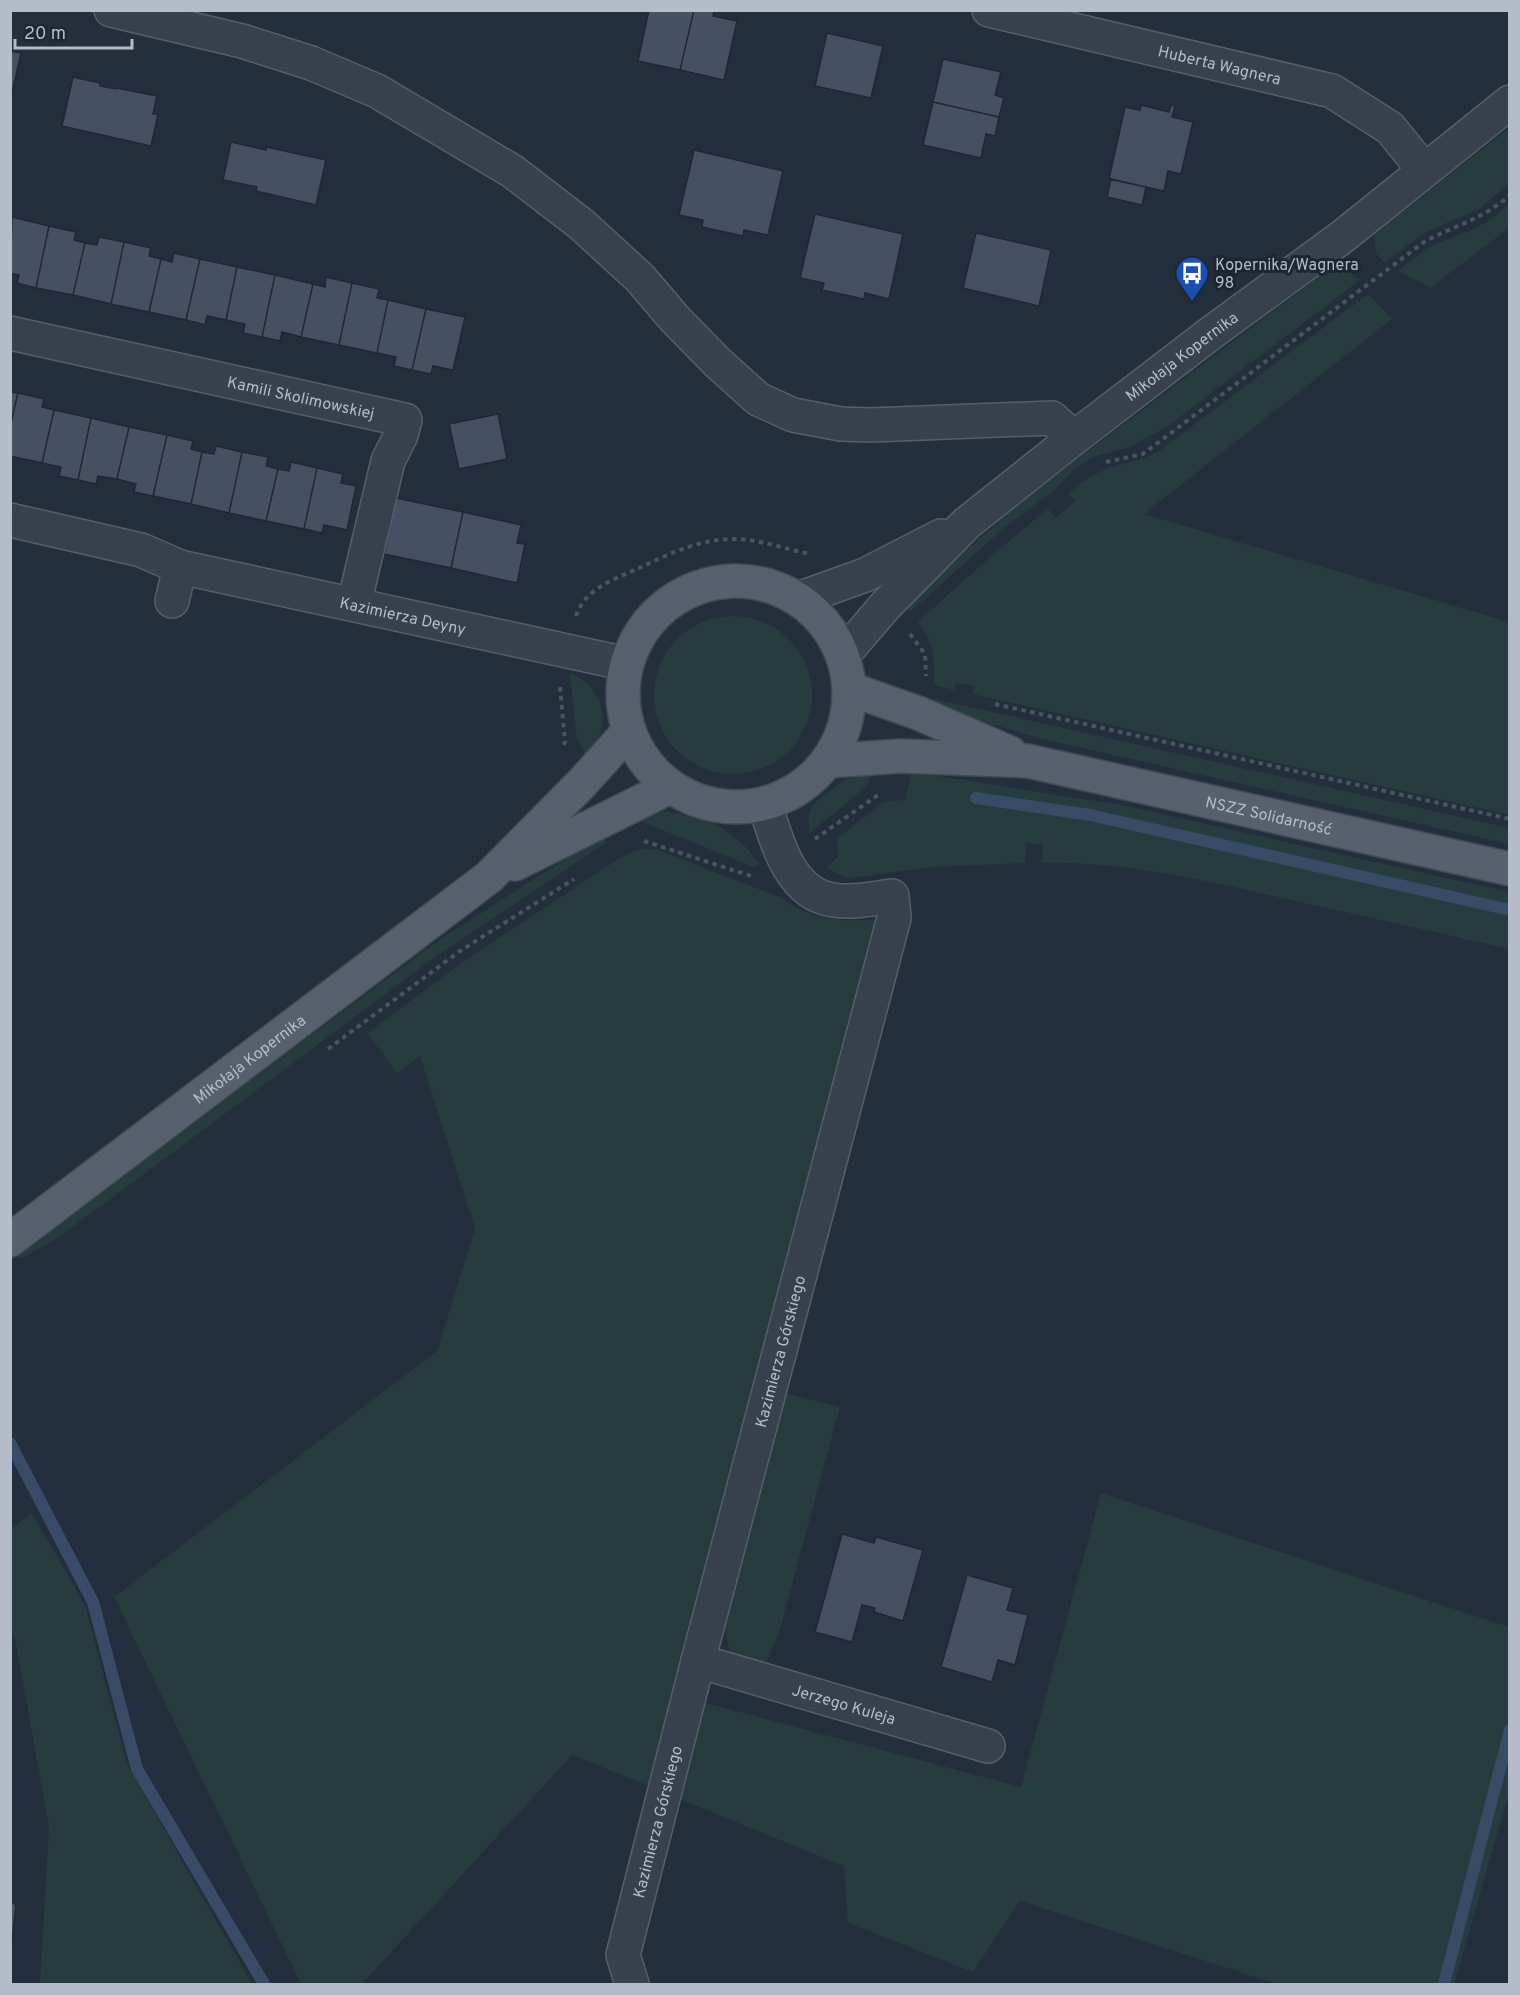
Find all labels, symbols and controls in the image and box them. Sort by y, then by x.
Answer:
scale bar [15,12,132,50]
text: 20 m [24,23,66,46]
street label: Huberta Wagnera [1156,42,1283,91]
bus stop icon: Kopernika/Wagnera 98 [1174,255,1210,302]
place label: Kopernika/Wagnera 98 [1215,256,1359,294]
street label: Mikołaja Kopernika [1122,308,1243,407]
street label: Kamili Skolimowskiej [225,373,376,425]
street label: Kazimierza Deyny [337,594,468,641]
street label: NSZZ Solidarność [1203,793,1334,841]
street label: Mikołaja Kopernika [190,1011,311,1110]
street label: Kazimierza Górskiego [752,1274,811,1430]
street label: Jerzego Kuleja [789,1681,897,1730]
street label: Kazimierza Górskiego [630,1744,688,1900]

